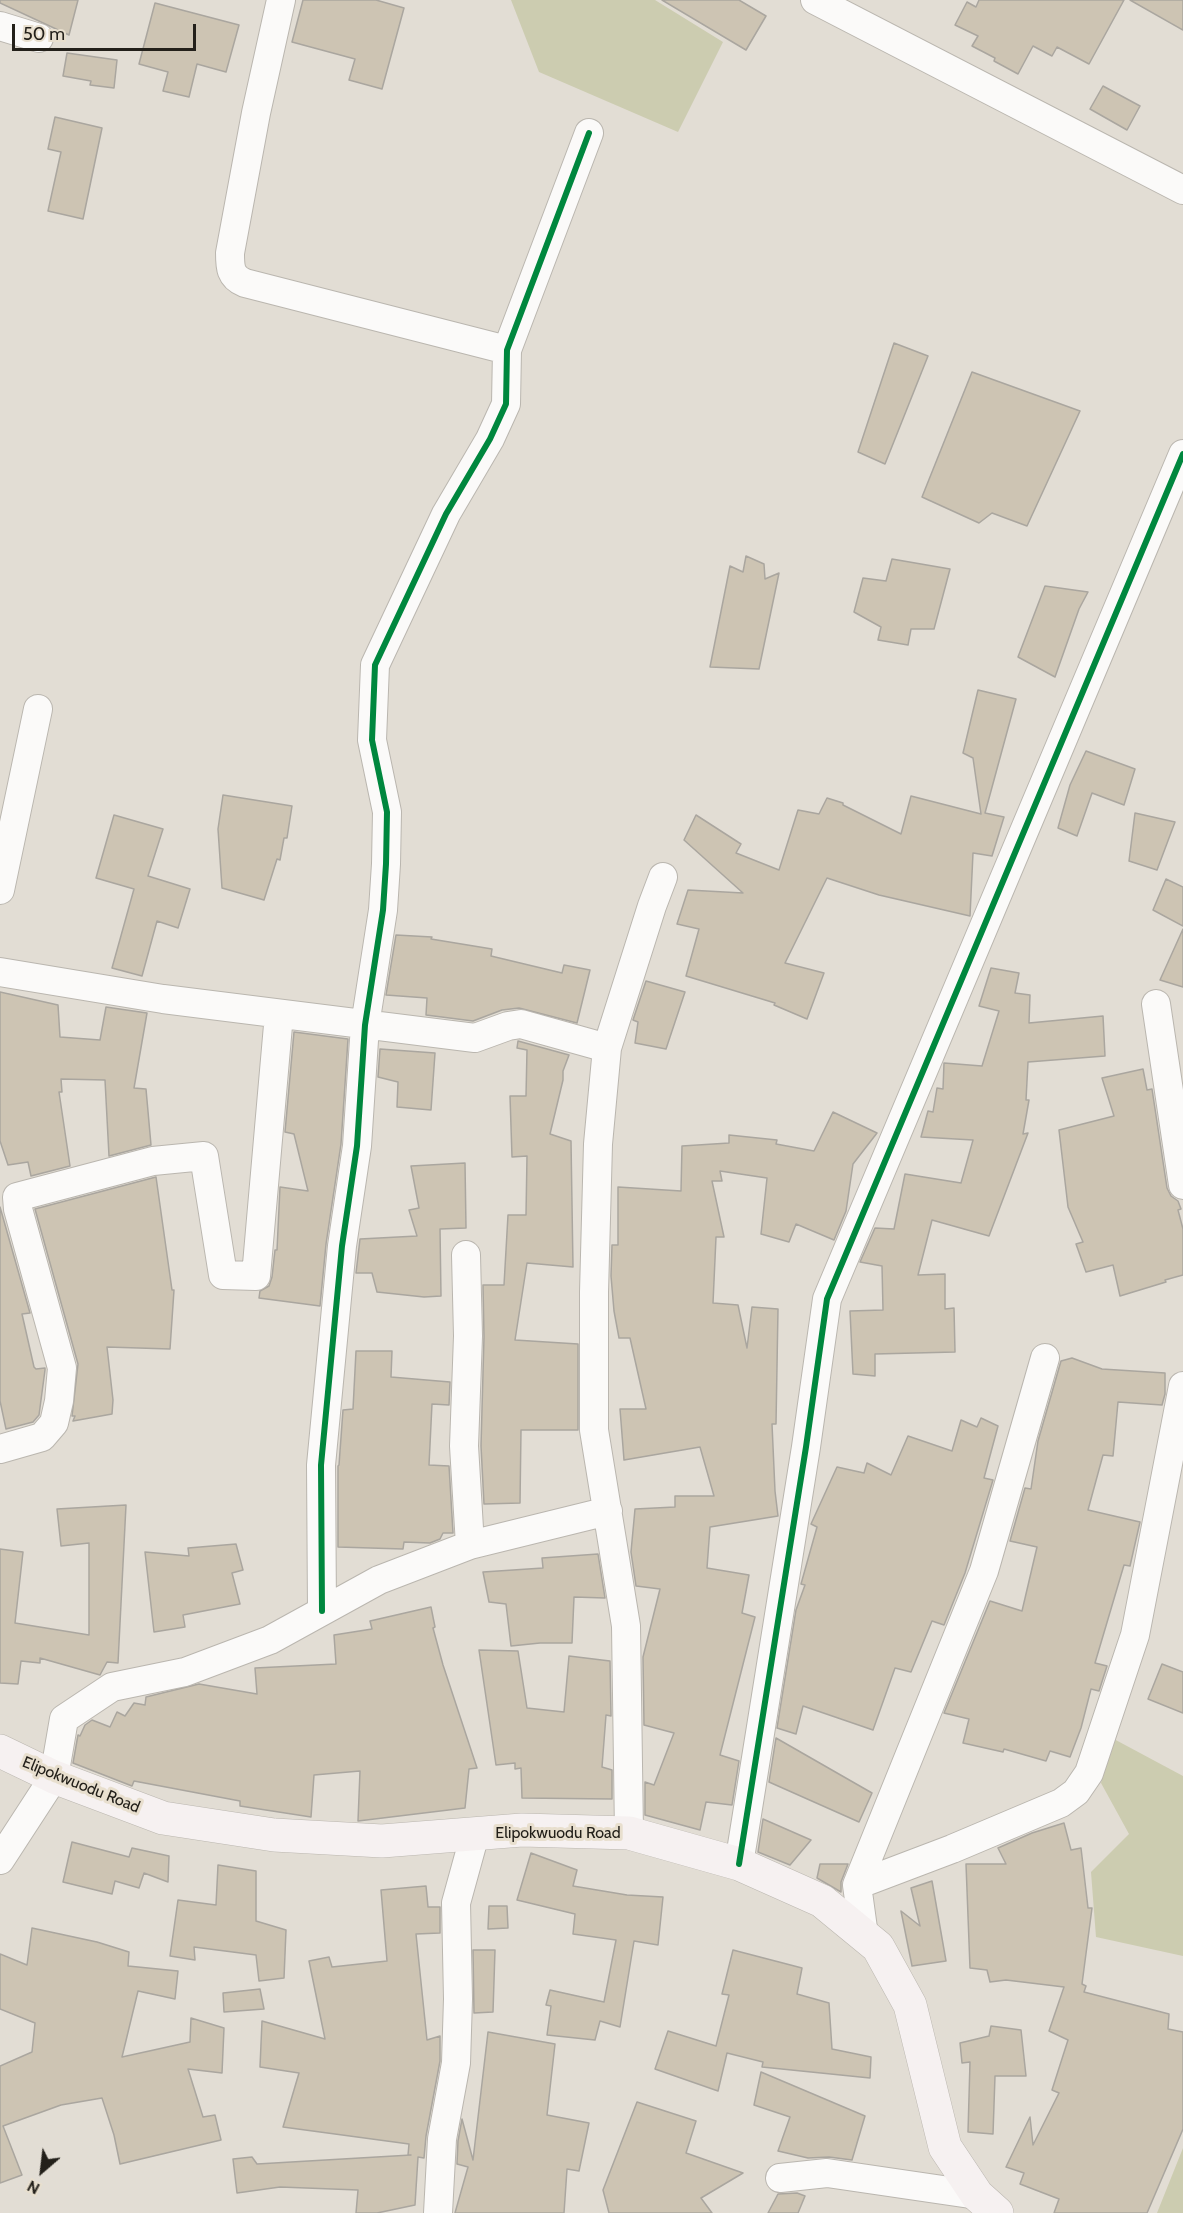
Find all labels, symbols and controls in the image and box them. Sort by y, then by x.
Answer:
scale bar [15,12,200,50]
text: 50 m [23,23,65,45]
street label: Elipokwuodu Road [19,1753,143,1817]
street label: Elipokwuodu Road [495,1823,621,1843]
north arrow [12,2141,72,2201]
text: N [24,2176,43,2198]

